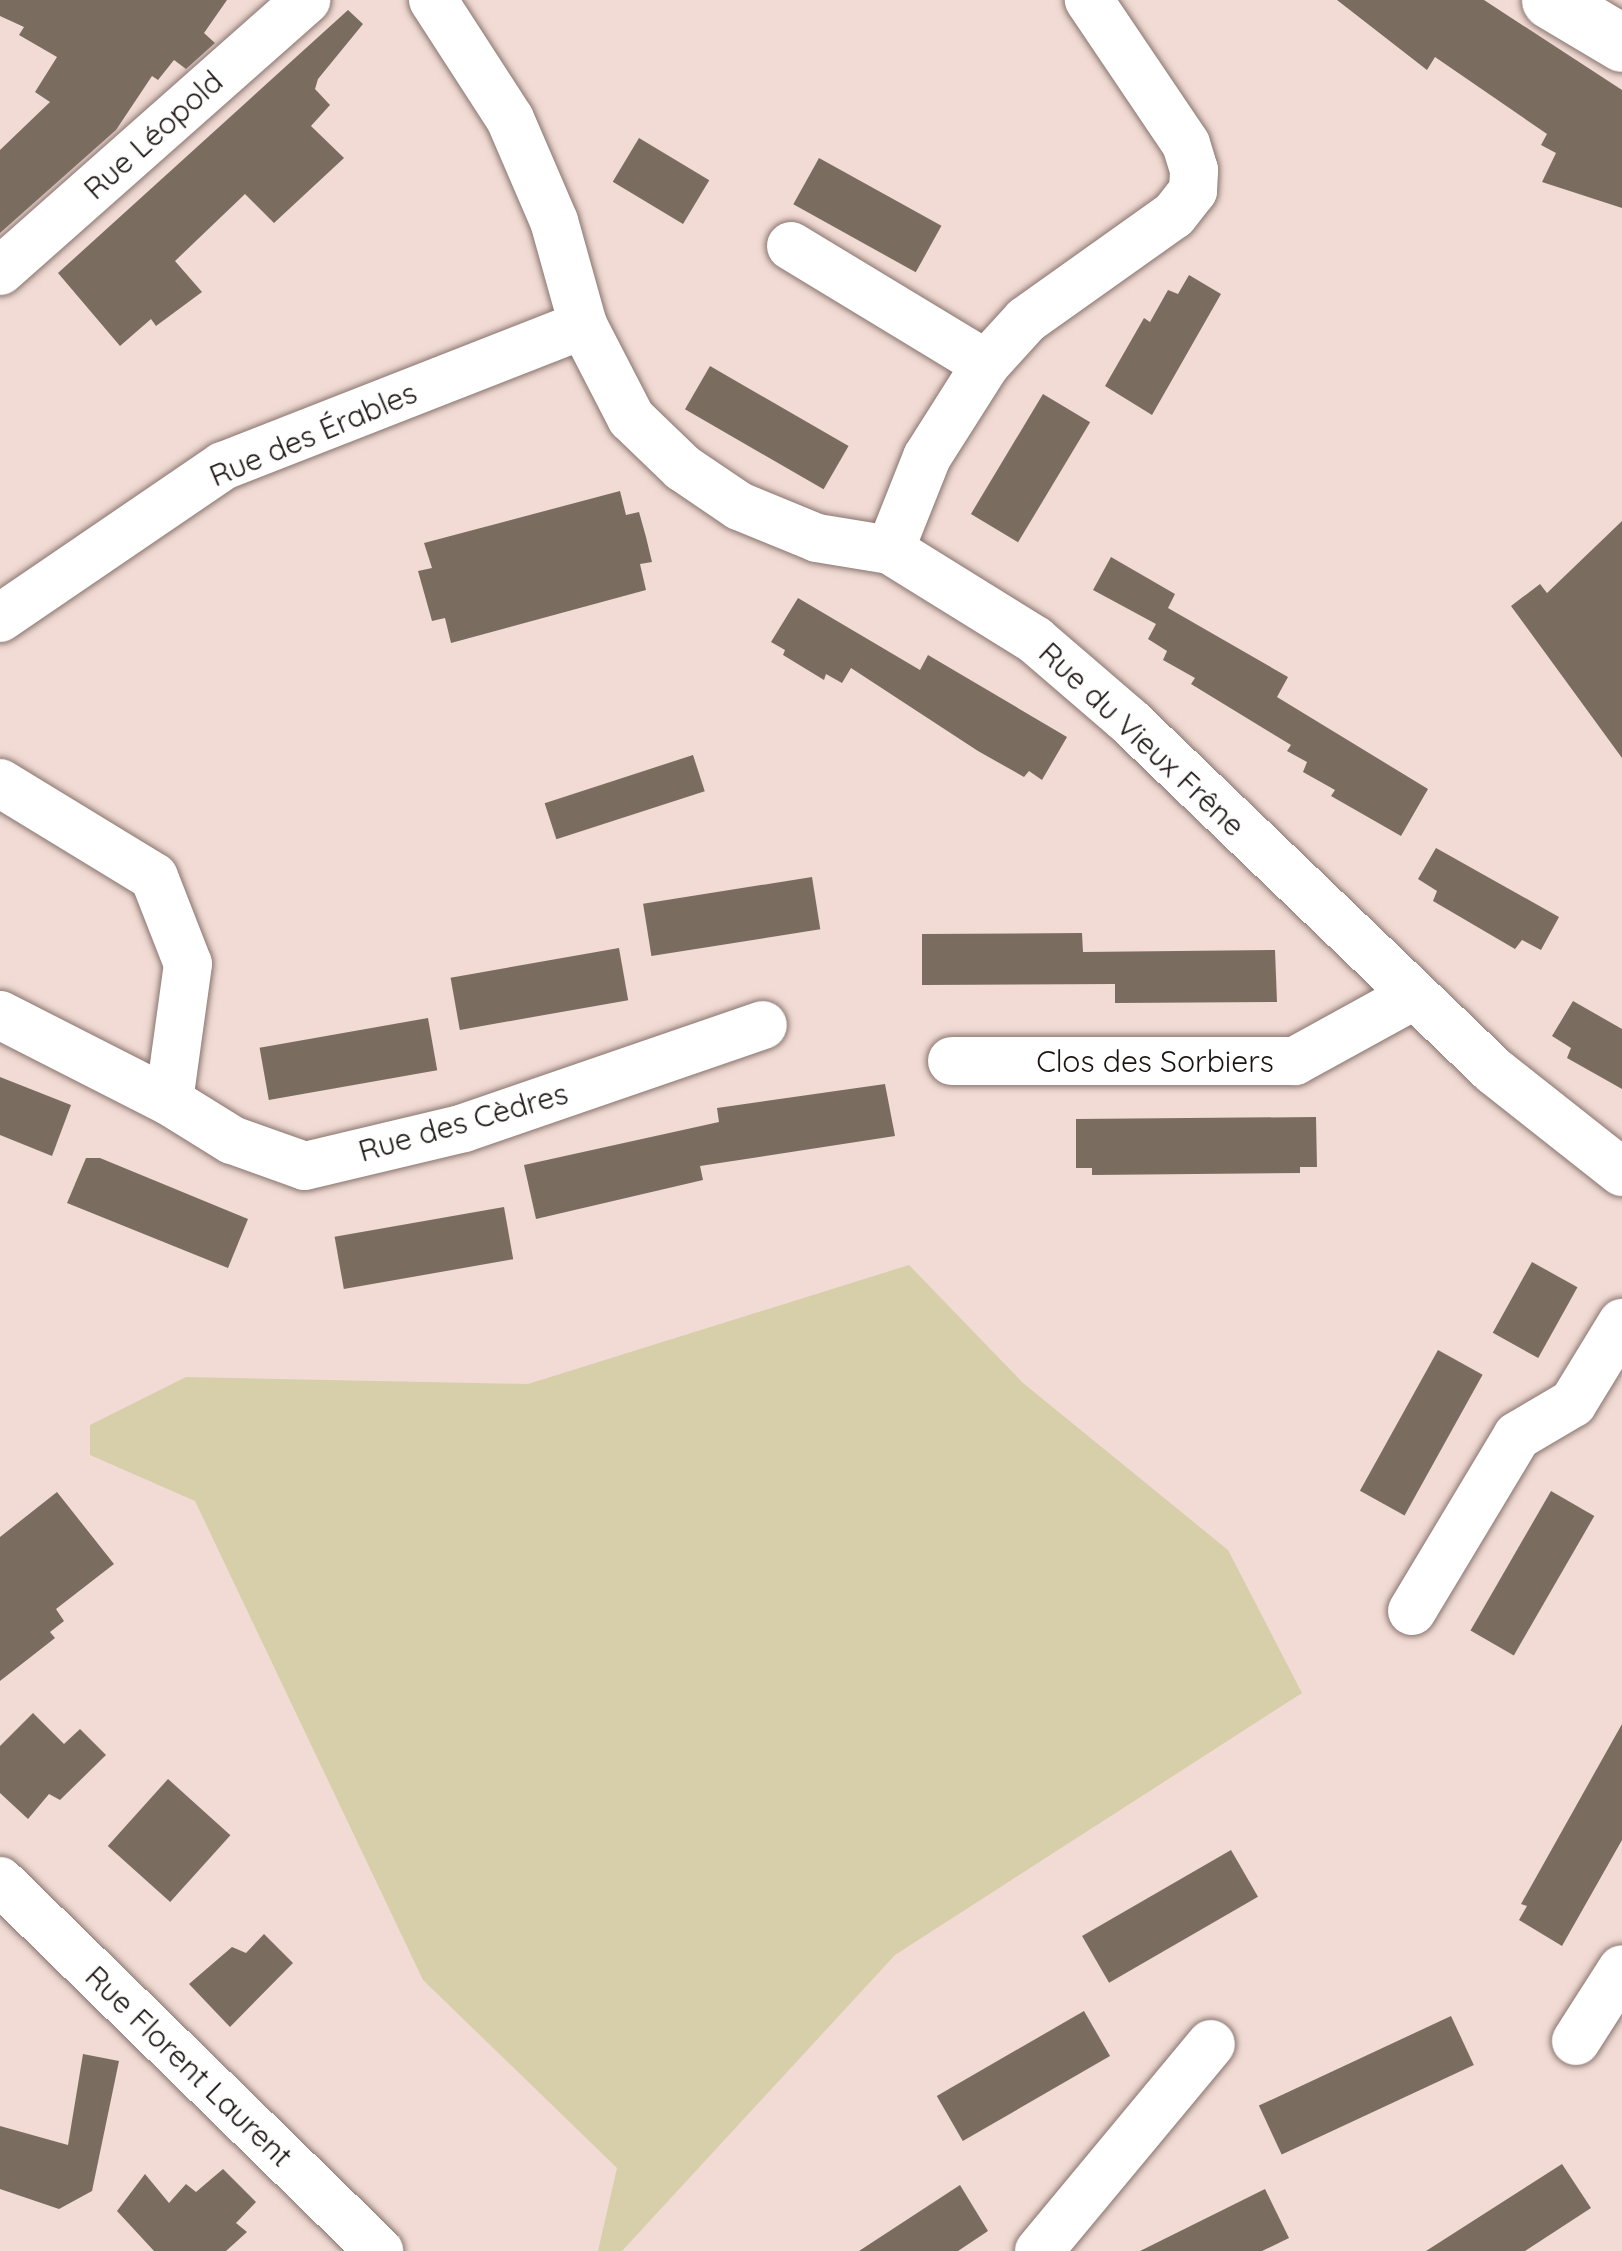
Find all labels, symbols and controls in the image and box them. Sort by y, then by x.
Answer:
street label: Rue Léopold [76,63,230,207]
street label: Rue des Érables [204,374,422,494]
street label: Rue du Vieux Frêne [1032,634,1252,844]
street label: Clos des Sorbiers [1036,1043,1274,1079]
street label: Rue des Cèdres [354,1075,572,1169]
street label: Rue Florent Laurent [78,1958,300,2174]

